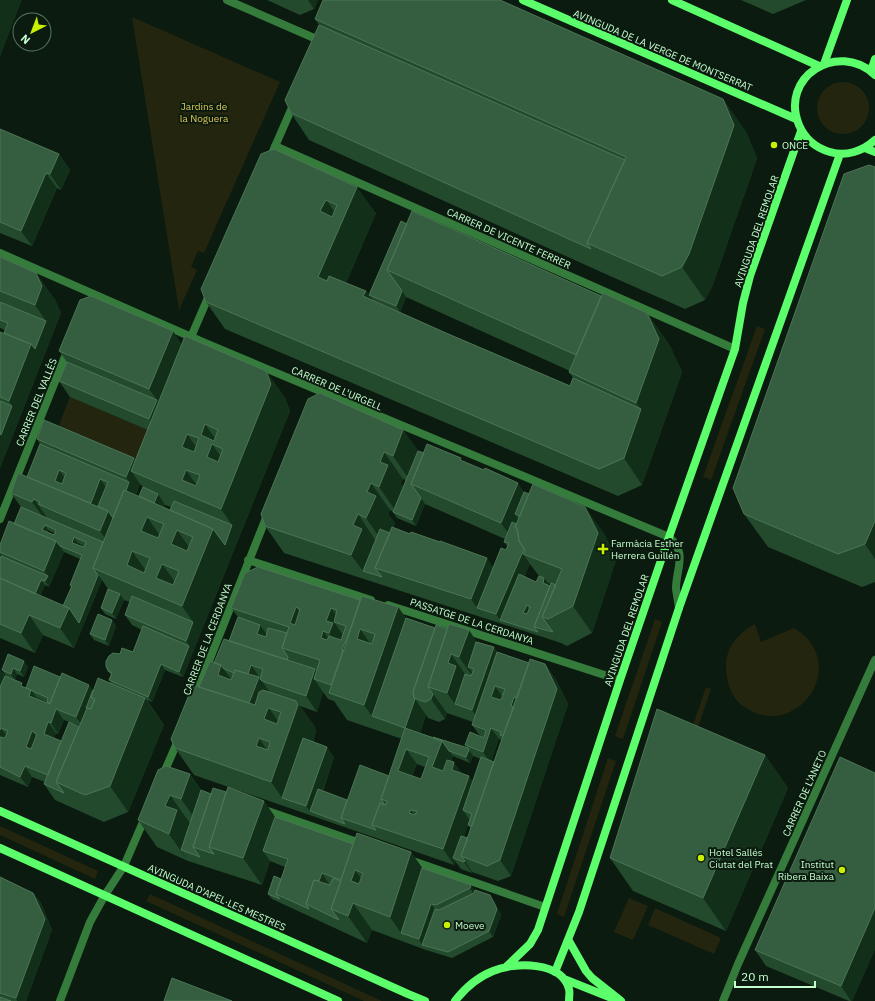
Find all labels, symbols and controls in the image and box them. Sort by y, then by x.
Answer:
street label: AVINGUDA DE LA VERGE DE MONTSERRAT [571,7,755,94]
north arrow [12,12,52,52]
text: N [18,32,33,47]
park label: Jardins de la Noguera [180,100,229,125]
place label: ONCE [782,139,808,152]
marker: ONCE [769,140,779,150]
street label: AVINGUDA DEL REMOLAR [731,173,782,289]
street label: CARRER DE VICENTE FERRER [445,205,573,272]
street label: CARRER DEL VALLÈS [13,356,60,448]
street label: CARRER DE L'URGELL [289,363,384,413]
place label: Farmàcia Esther Herrera Guillén [611,537,684,562]
marker: Farmàcia Esther Herrera Guillén [598,544,608,554]
street label: AVINGUDA DEL REMOLAR [601,572,652,688]
street label: CARRER DE LA CERDANYA [180,581,235,697]
street label: PASSATGE DE LA CERDANYA [408,595,536,648]
street label: CARRER DE L'ANETO [780,748,829,838]
place label: Hotel Sallés Ciutat del Prat [709,846,773,871]
marker: Hotel Sallés Ciutat del Prat [696,853,706,863]
place label: Institut Ribera Baixa [778,858,835,883]
street label: AVINGUDA D'APEL·LES MESTRES [146,861,288,934]
marker: Institut Ribera Baixa [837,865,847,875]
place label: Moeve [455,919,485,932]
marker: Moeve [442,920,452,930]
scale bar [735,963,815,989]
text: 20 m [741,969,769,984]

